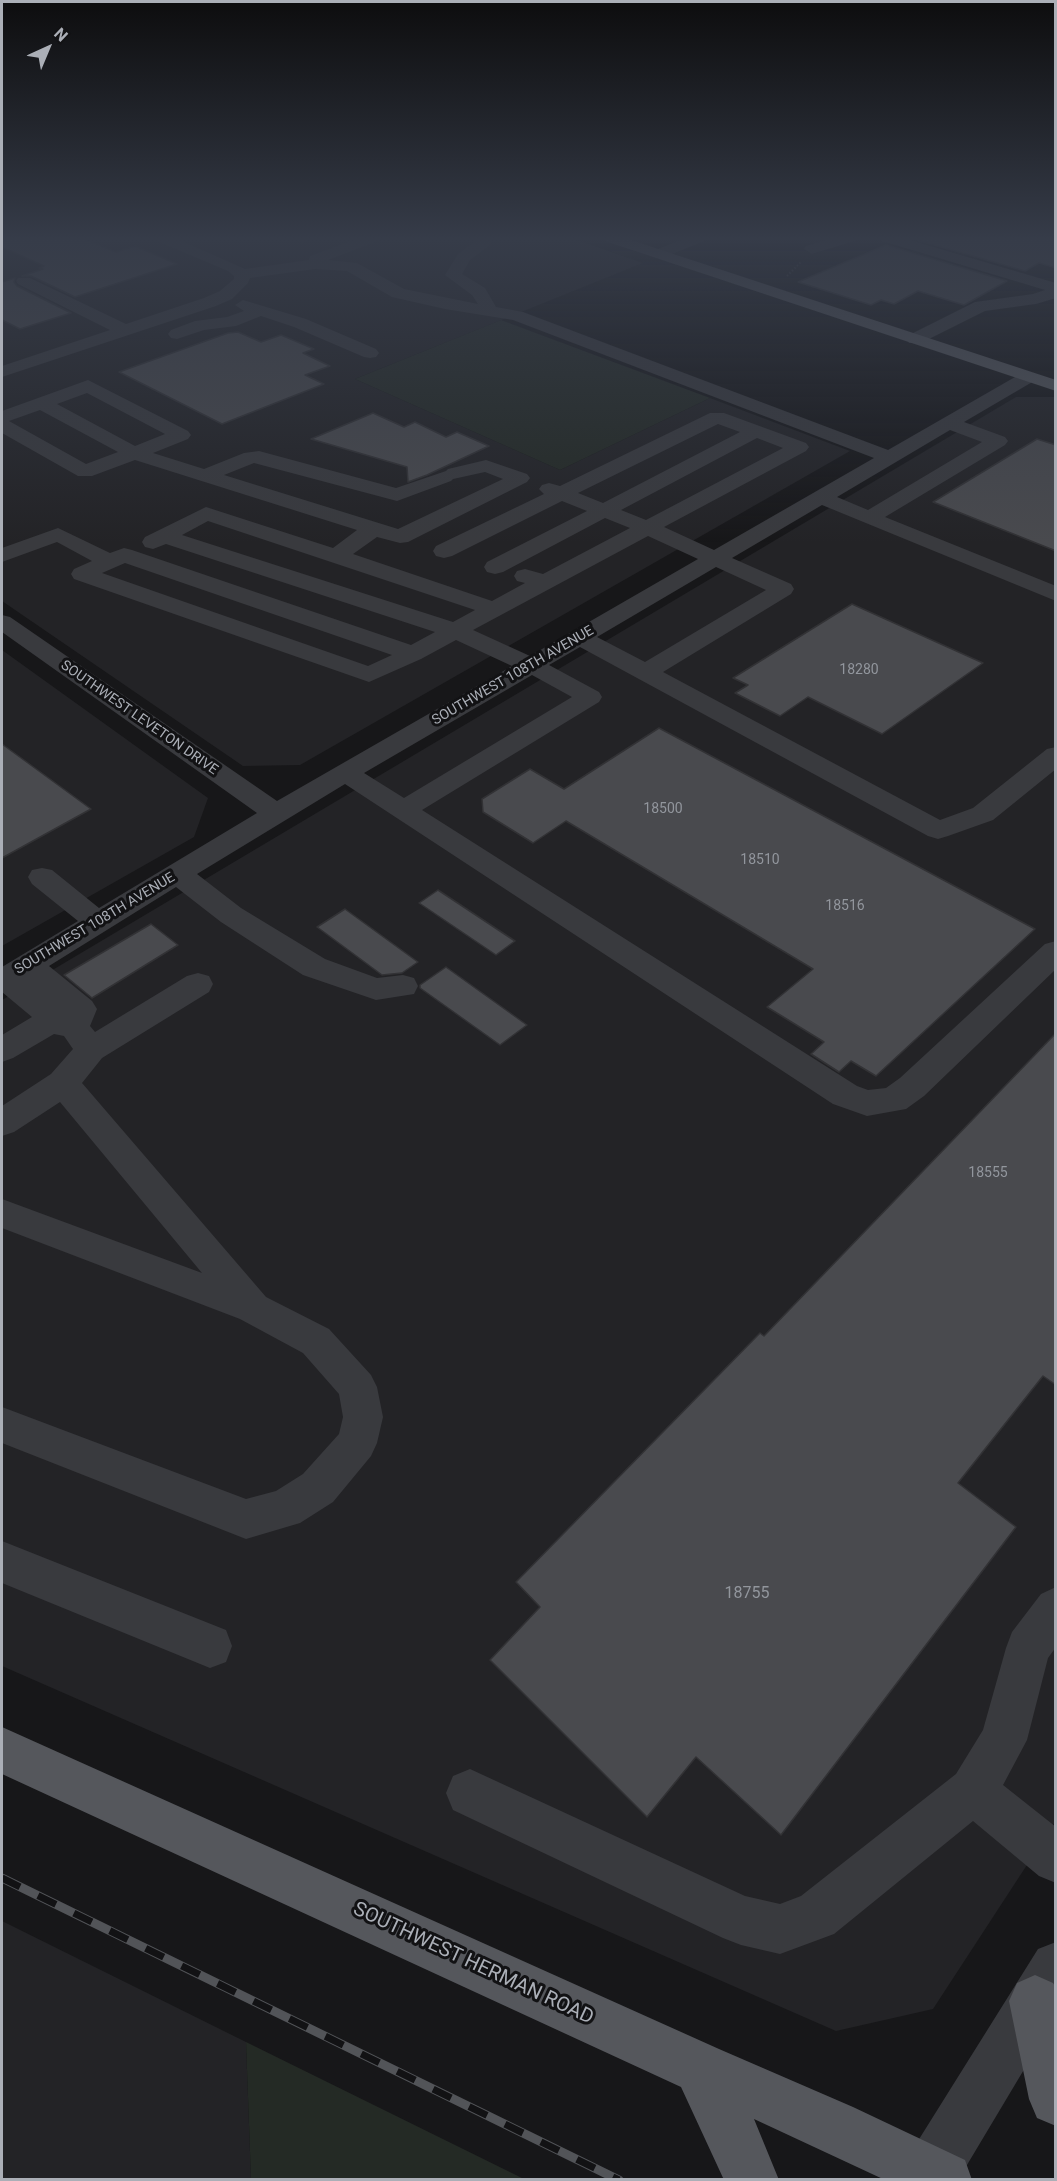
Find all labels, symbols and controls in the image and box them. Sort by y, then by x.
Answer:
north arrow [18,18,78,78]
text: N [50,24,72,45]
street label: SOUTHWEST 108TH AVENUE [429,623,597,729]
street label: SOUTHWEST LEVETON DRIVE [57,657,221,779]
house number: 18280 [839,662,879,678]
house number: 18500 [643,801,683,817]
house number: 18510 [740,852,780,868]
street label: SOUTHWEST 108TH AVENUE [12,869,178,979]
house number: 18516 [825,898,865,914]
house number: 18555 [968,1165,1008,1181]
house number: 18755 [725,1584,769,1604]
street label: SOUTHWEST HERMAN ROAD [349,1898,597,2030]

